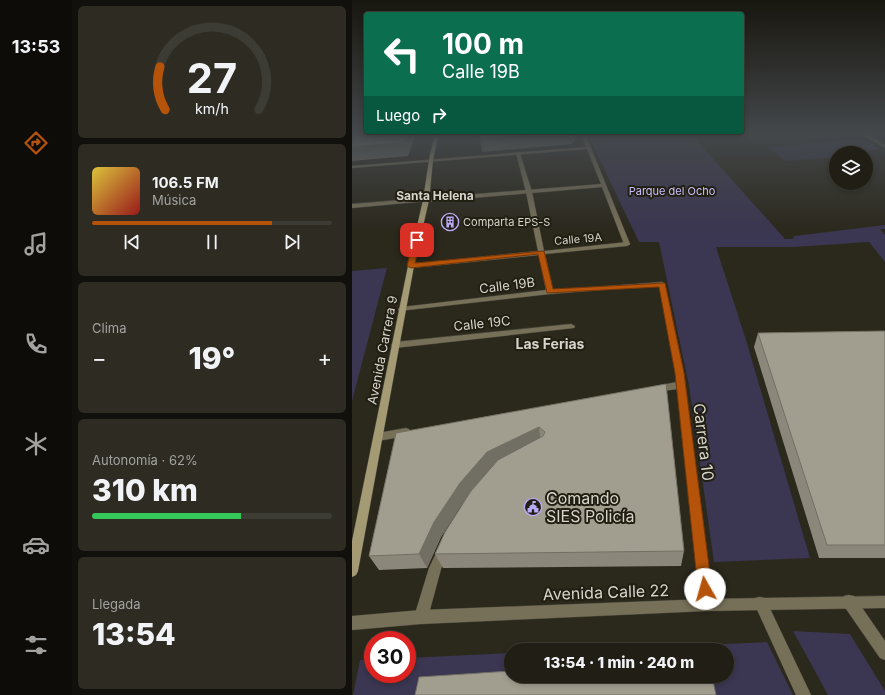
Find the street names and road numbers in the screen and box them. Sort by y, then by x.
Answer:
street label: Calle 19A [554,230,603,248]
street label: Calle 19B [478,274,536,296]
street label: Avenida Carrera 9 [364,294,400,406]
street label: Calle 19C [453,312,511,334]
street label: Carrera 10 [689,402,719,482]
street label: Avenida Calle 22 [543,580,669,604]

